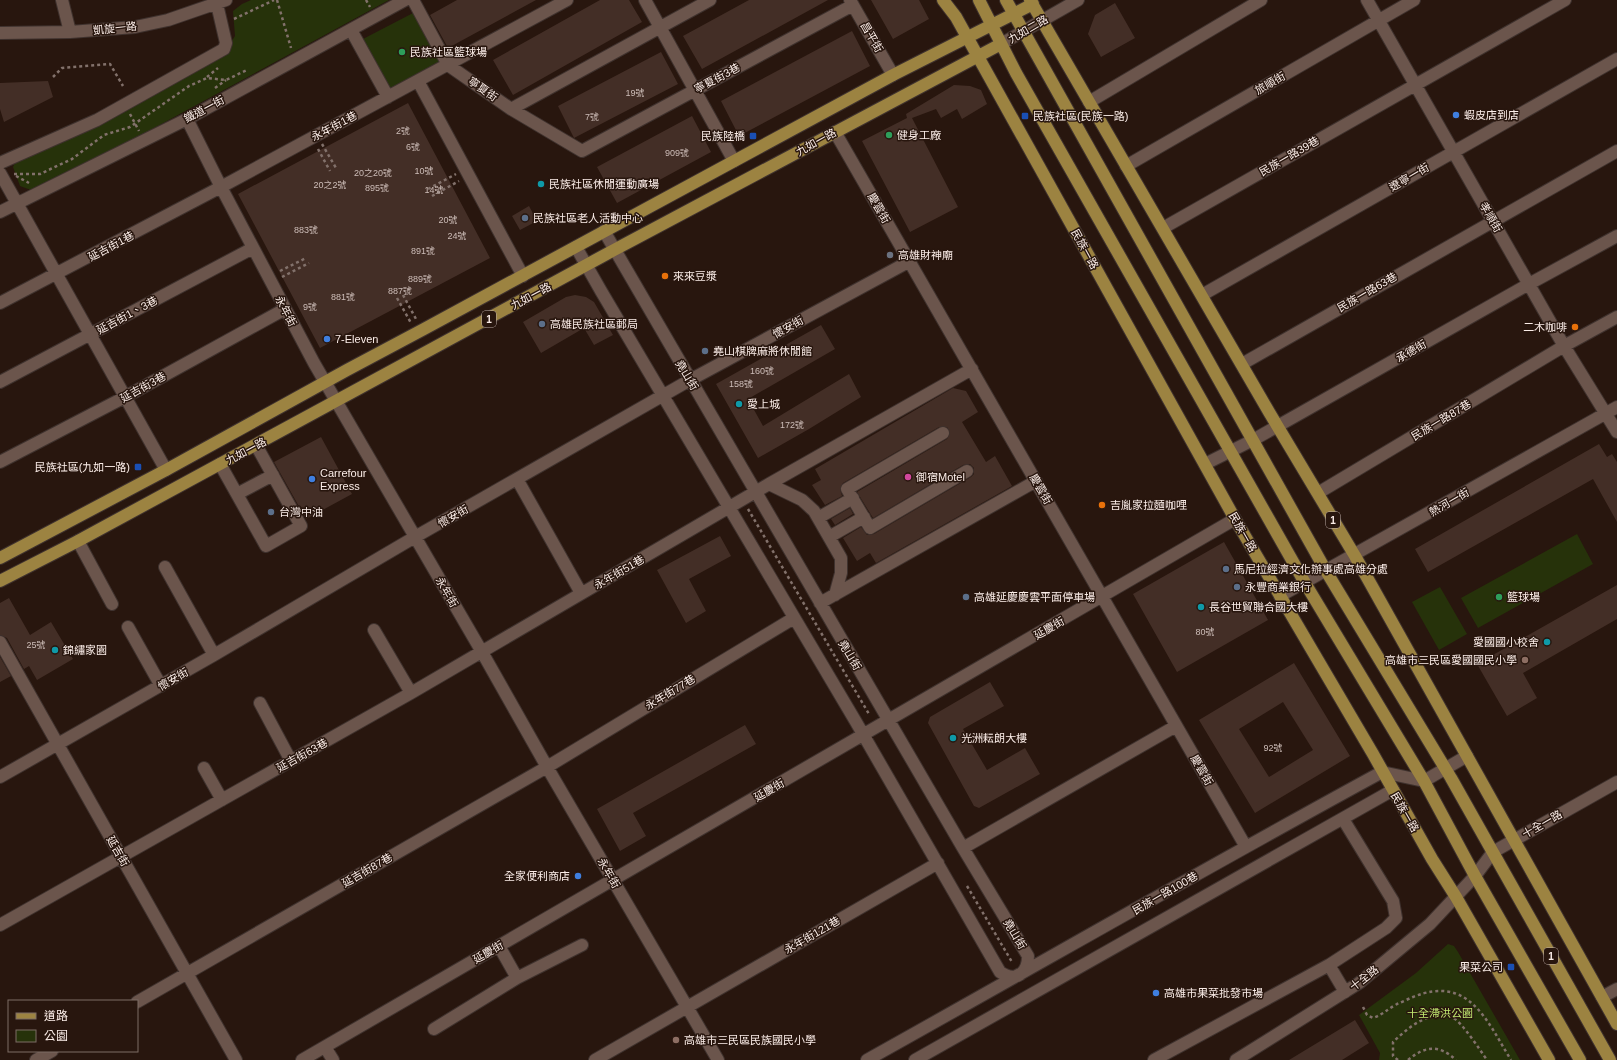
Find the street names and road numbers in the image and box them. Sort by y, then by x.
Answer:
street label: 九如二路 [1006,13,1050,45]
street label: 凱旋一路 [92,20,138,36]
street label: 昌平街 [859,20,885,54]
street label: 寧夏街3巷 [692,61,742,95]
street label: 旅順街 [1253,70,1287,96]
street label: 寧夏街 [466,75,500,103]
street label: 鐵道一街 [182,93,226,125]
street label: 永年街1巷 [309,109,359,143]
street label: 九如一路 [794,126,838,158]
street label: 民族一路39巷 [1257,134,1321,178]
street label: 遼寧一街 [1387,161,1431,193]
street label: 慶雲街 [866,191,892,225]
street label: 孝順街 [1478,200,1504,234]
street label: 民族一路 [1069,227,1101,271]
street label: 延吉街1巷 [86,229,136,263]
street label: 民族一路63巷 [1335,270,1399,314]
street label: 九如一路 [509,280,553,312]
street label: 延吉街1、3巷 [94,294,160,336]
street label: 永年街 [273,294,299,328]
road number: 1 [482,311,496,327]
street label: 懷安街 [771,314,805,340]
street label: 承德街 [1394,338,1428,364]
street label: 堯山街 [673,358,701,392]
street label: 延吉街3巷 [118,370,168,404]
street label: 民族一路87巷 [1409,398,1473,442]
street label: 九如一路 [224,435,268,467]
street label: 慶雲街 [1028,472,1054,506]
street label: 熱河一街 [1427,486,1471,518]
street label: 懷安街 [436,503,470,529]
street label: 民族一路 [1227,510,1259,554]
road number: 1 [1326,512,1340,528]
street label: 永年街51巷 [592,553,646,591]
street label: 永年街 [434,575,460,609]
street label: 延慶街 [1032,615,1066,641]
street label: 堯山街 [836,638,864,672]
street label: 懷安街 [156,666,190,692]
street label: 永年街77巷 [643,672,697,712]
street label: 延吉街63巷 [274,736,330,774]
street label: 慶雲街 [1189,753,1215,787]
street label: 延慶街 [752,777,786,803]
street label: 民族一路 [1389,790,1421,834]
street label: 十全一路 [1520,808,1564,840]
street label: 延吉街 [105,834,131,868]
street label: 延吉街87巷 [340,851,394,889]
street label: 永年街 [596,856,622,890]
street label: 民族一路100巷 [1130,869,1200,917]
street label: 永年街121巷 [782,914,842,956]
street label: 堯山街 [1001,917,1029,951]
street label: 延慶街 [471,939,505,965]
road number: 1 [1544,948,1558,964]
street label: 十全路 [1347,963,1381,993]

